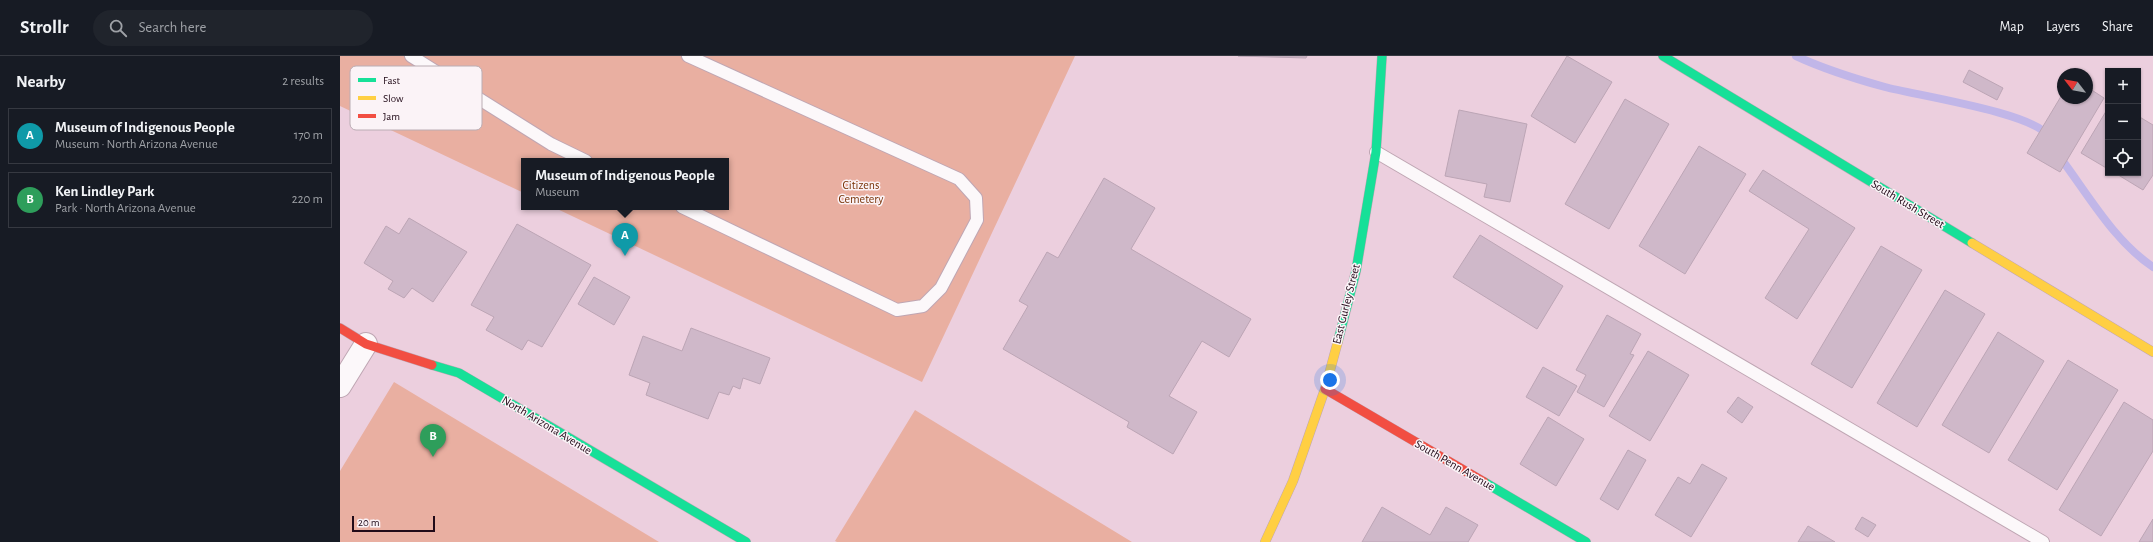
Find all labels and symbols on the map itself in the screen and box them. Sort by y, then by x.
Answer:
legend [350,66,482,130]
north arrow [2057,68,2093,104]
text: Fast [383,75,401,86]
text: Slow [383,93,404,104]
text: Jam [383,111,400,122]
street label: South Rush Street [1869,177,1947,231]
park label: Citizens Cemetery [838,179,884,206]
pin: A [612,223,638,256]
street label: East Gurley Street [1330,263,1363,345]
your location [1320,370,1340,390]
street label: North Arizona Avenue [500,393,594,457]
pin: B [420,424,446,457]
street label: South Penn Avenue [1413,437,1497,493]
scale bar [352,514,435,533]

